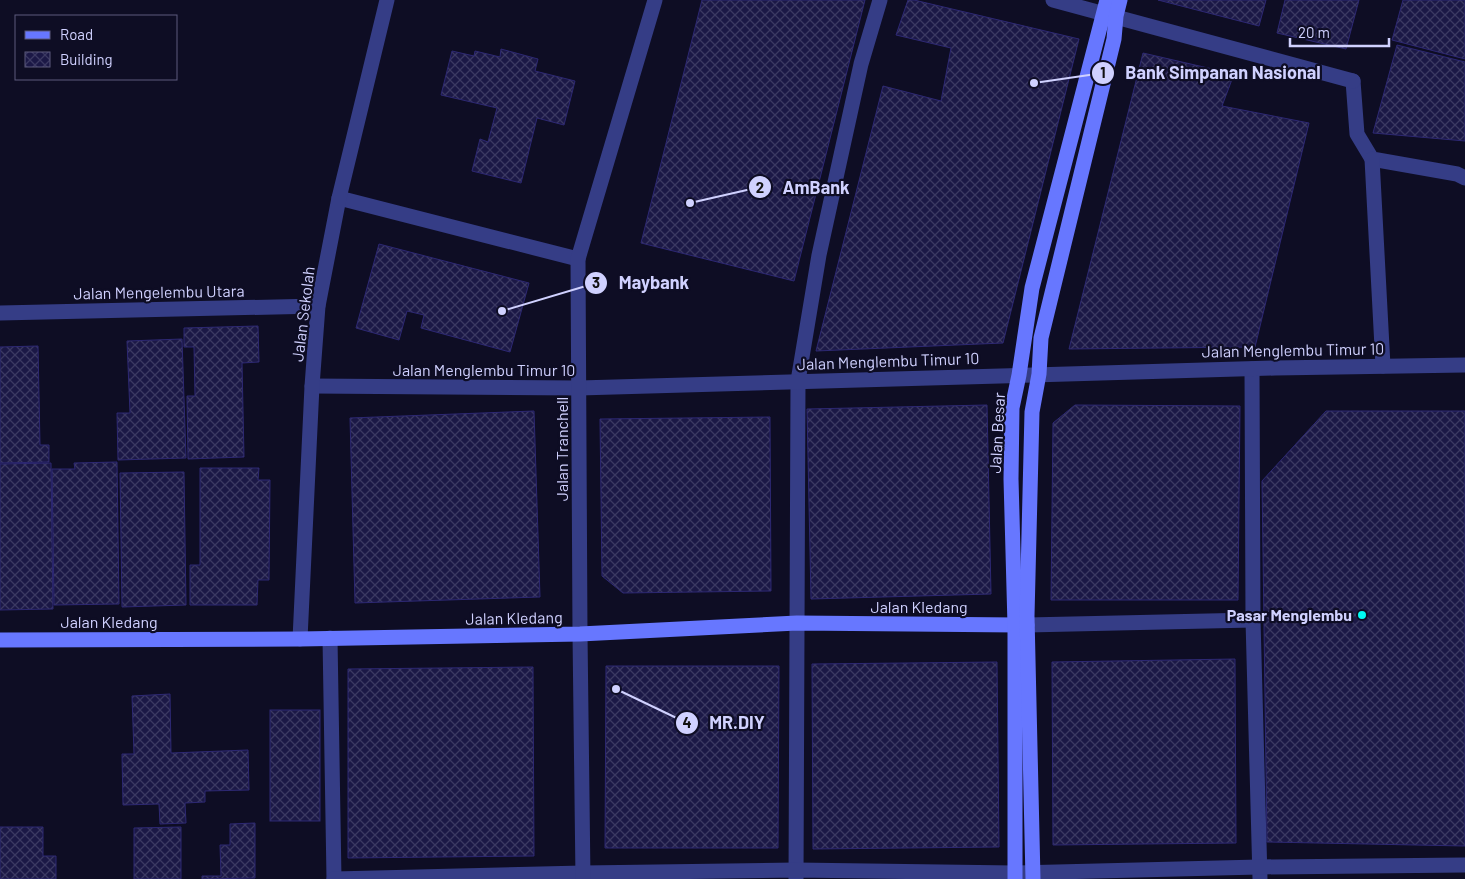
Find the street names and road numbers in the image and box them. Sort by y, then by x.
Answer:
street label: Jalan Sekolah [287,265,318,363]
street label: Jalan Mengelembu Utara [73,281,245,302]
street label: Jalan Menglembu Timur 10 [1202,338,1384,361]
street label: Jalan Menglembu Timur 10 [796,348,980,373]
street label: Jalan Menglembu Timur 10 [393,360,575,379]
street label: Jalan Besar [985,392,1008,474]
street label: Jalan Tranchell [552,397,571,501]
street label: Jalan Kledang [870,597,968,616]
street label: Jalan Kledang [465,607,563,628]
street label: Jalan Kledang [60,612,158,631]

